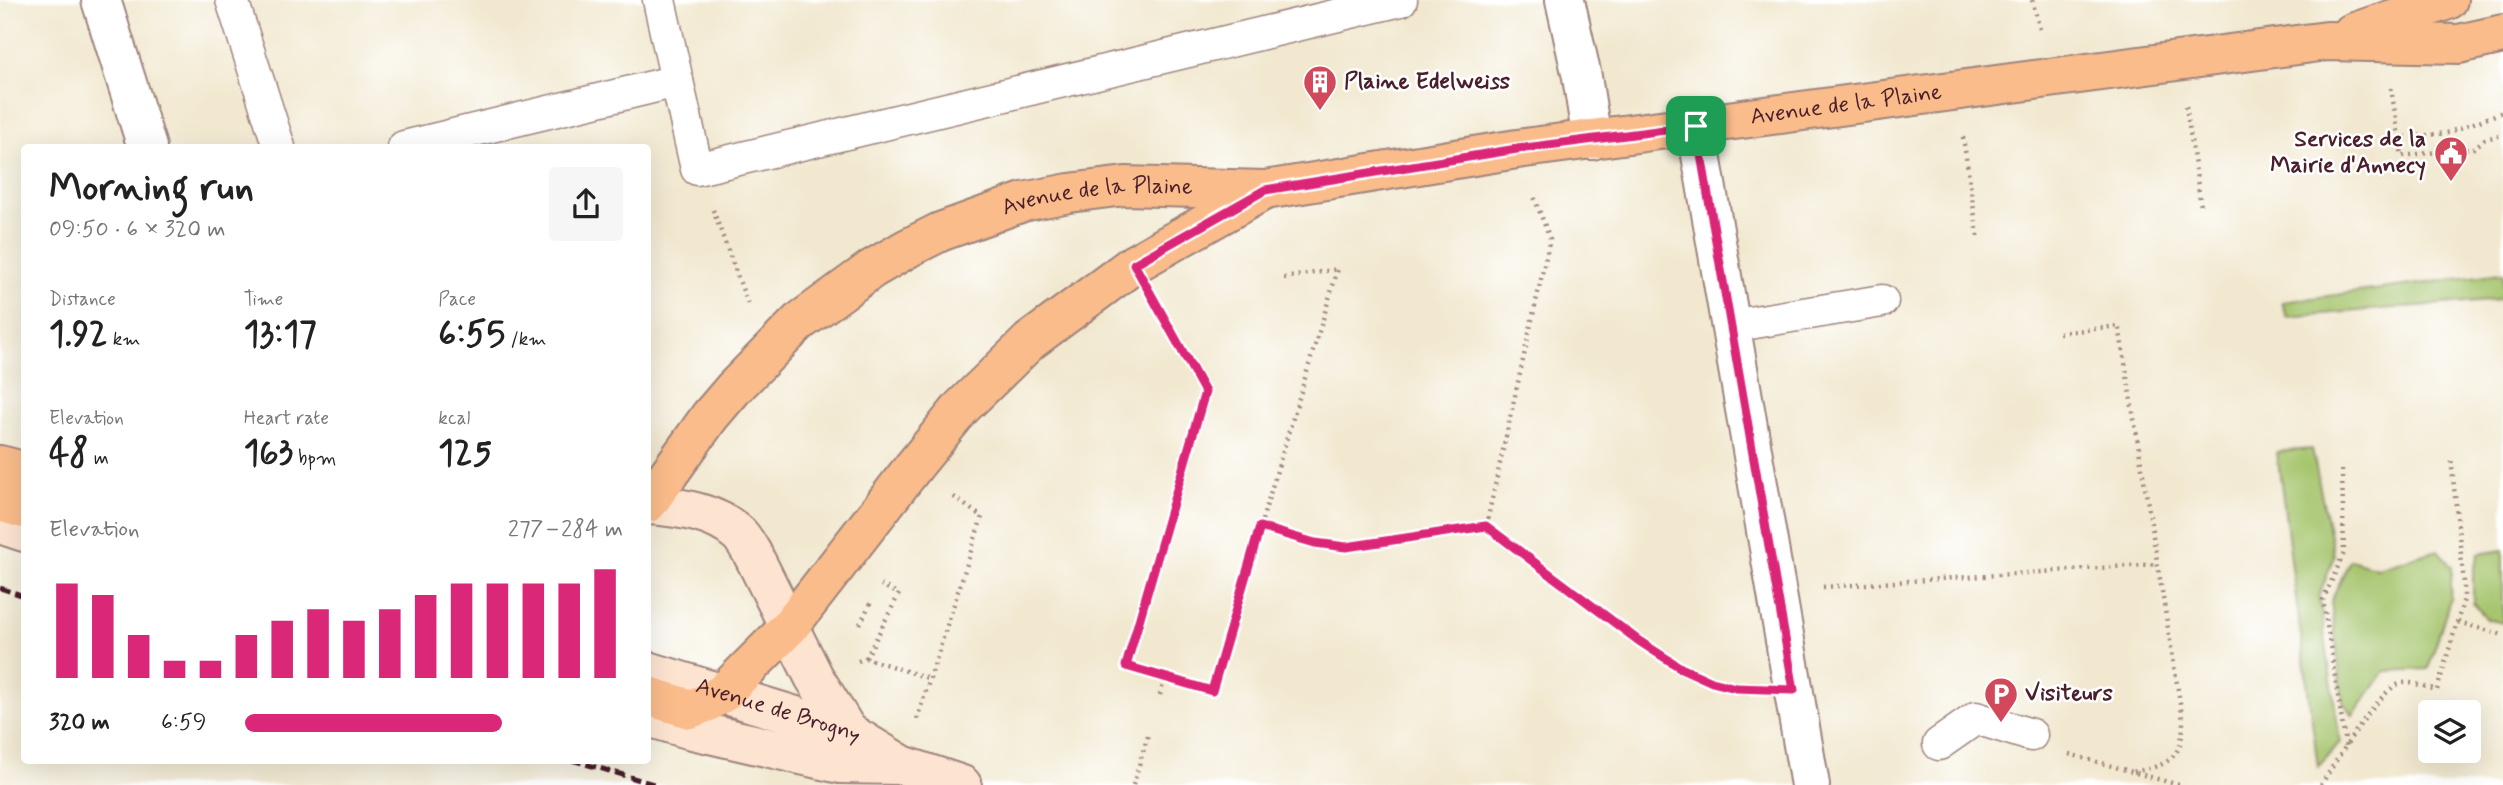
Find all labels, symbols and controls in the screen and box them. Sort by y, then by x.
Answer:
building icon: Plaine Edelweiss [1301,63,1339,112]
place label: Plaine Edelweiss [1344,67,1511,97]
street label: Avenue de la Plaine [1749,77,1944,133]
pin [1666,96,1726,156]
icon: arrive [1677,107,1715,145]
place label: Services de la Mairie d'Annecy [2270,125,2426,181]
public building icon: Services de la Mairie d'Annecy [2432,134,2470,183]
text: Morning run [49,164,254,213]
button: share [549,167,623,241]
street label: Avenue de la Plaine [997,171,1193,223]
text: 09:50 · 6 × 320 m [49,215,226,245]
text: Distance [49,287,116,312]
text: Time [244,287,283,312]
text: Pace [438,287,476,312]
text: 1.92 [49,312,108,358]
text: 13:17 [244,312,317,358]
text: 6:55 [438,312,505,358]
text: km [108,327,140,352]
text: /km [505,327,546,352]
text: Elevation [49,406,124,431]
text: Heart rate [244,406,329,431]
text: kcal [438,406,470,431]
text: 48 [49,431,89,477]
text: 163 [244,431,293,477]
text: 125 [438,431,492,477]
text: m [89,446,109,471]
text: bpm [293,446,336,471]
text: Elevation [49,515,140,545]
text: 277–284 m [508,515,623,545]
street label: Avenue de Brogny [692,671,866,751]
parking icon: Visiteurs [1982,675,2020,724]
place label: Visiteurs [2025,679,2114,709]
map controls [2418,700,2481,763]
button: layers [2418,700,2481,763]
text: 320 m [49,708,110,738]
text: 6:59 [161,708,206,738]

